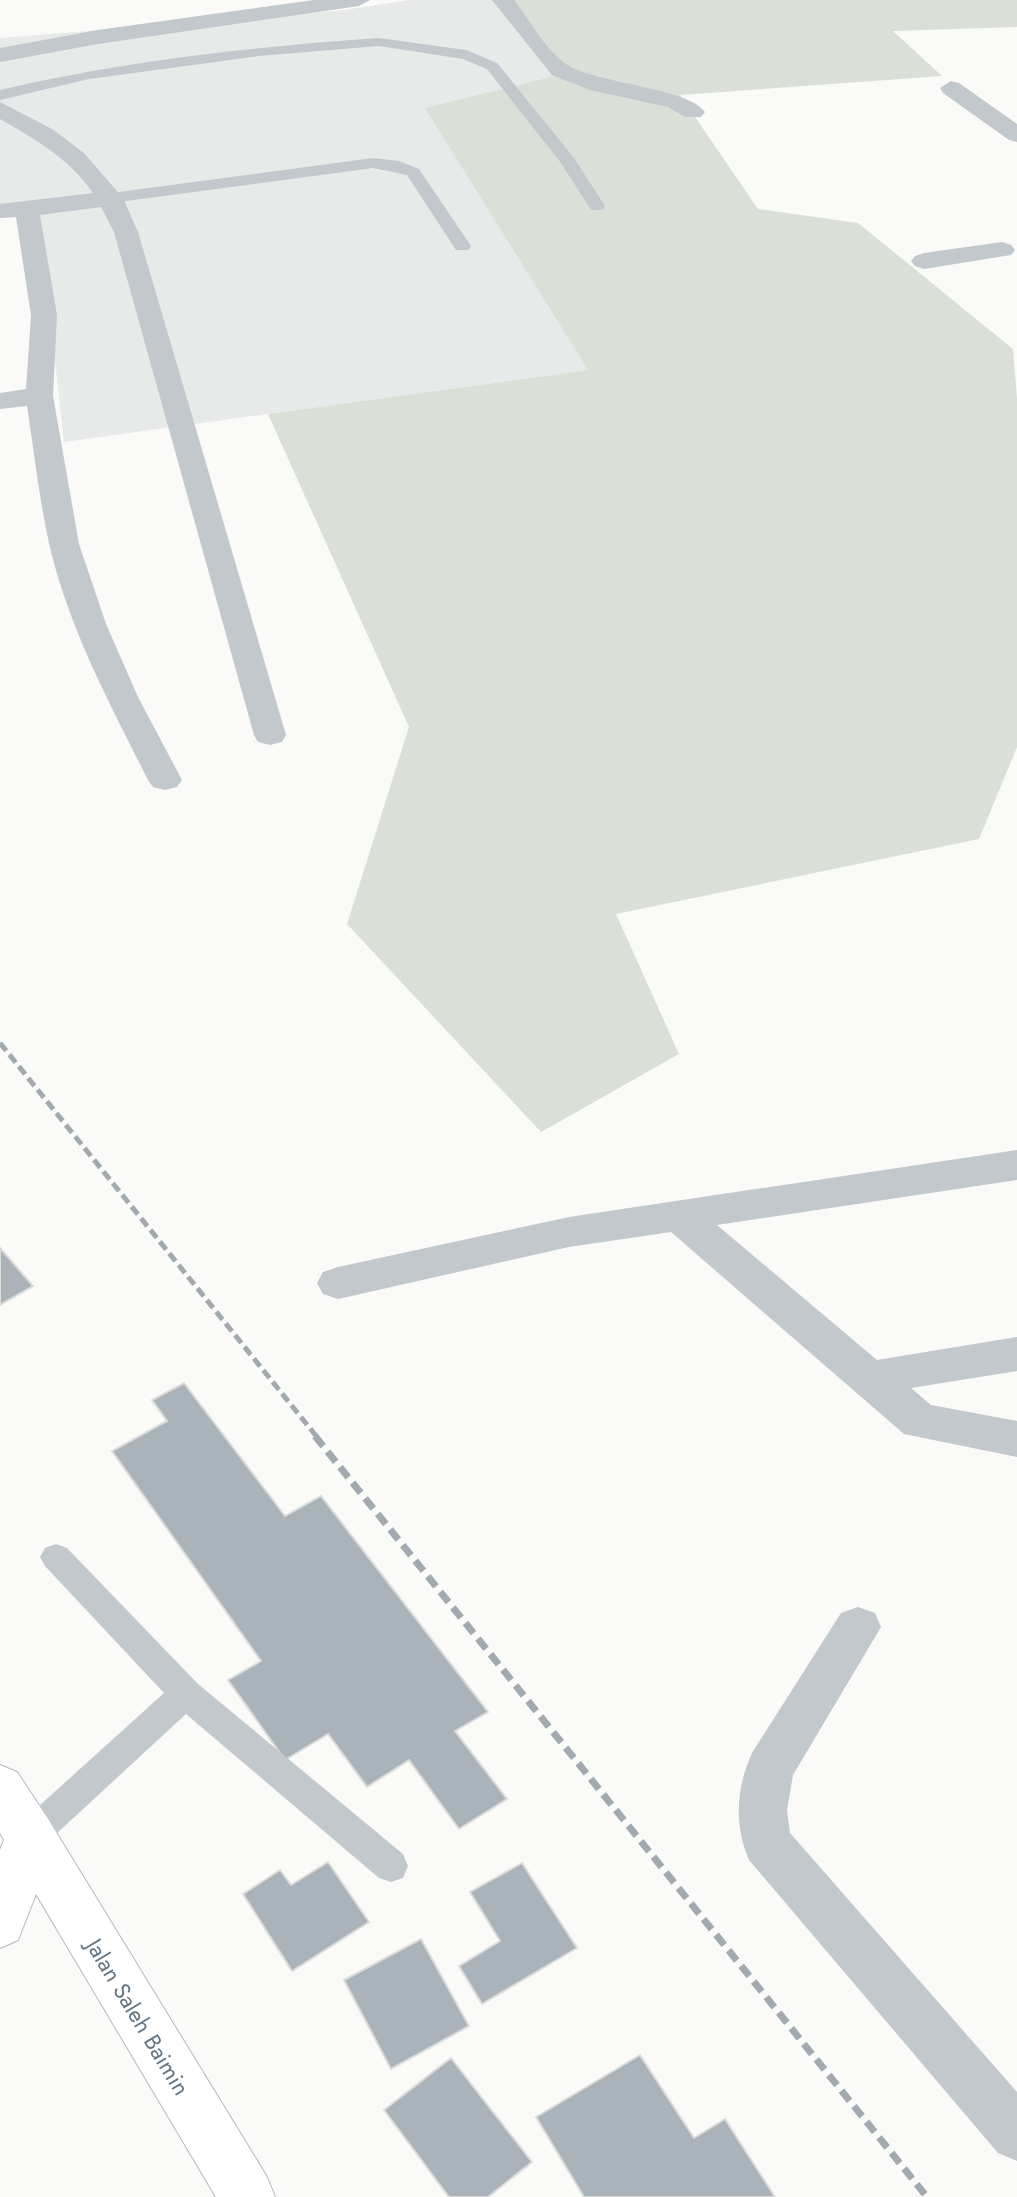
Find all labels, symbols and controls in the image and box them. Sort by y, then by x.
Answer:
street label: Jalan Saleh Baimin [76,1930,198,2102]

